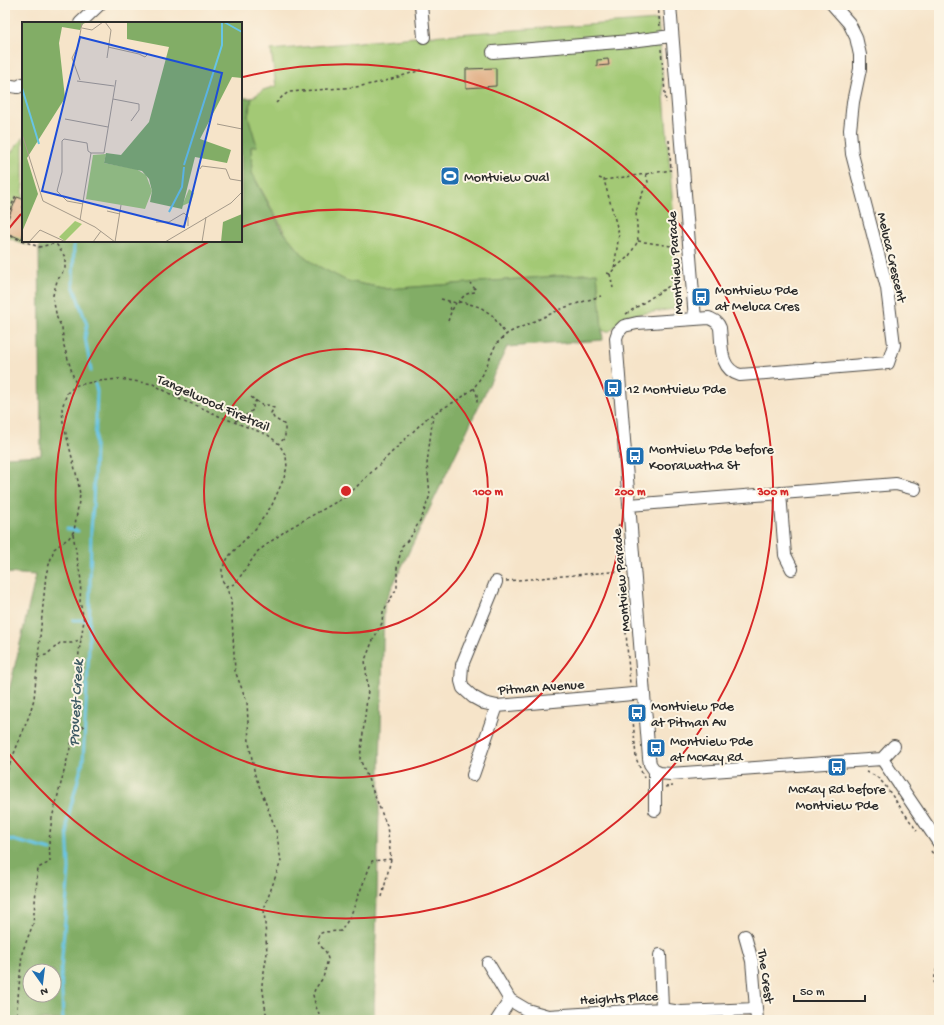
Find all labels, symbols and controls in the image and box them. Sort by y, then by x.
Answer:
inset map [22,22,242,242]
sports icon: Montview Oval [439,165,461,187]
place label: Montview Oval [464,170,549,187]
street label: Montview Parade [664,210,689,315]
street label: Meluca Crescent [872,211,909,305]
place label: Montview Pde at Meluca Cres [715,283,800,316]
bus stop icon: Montview Pde at Meluca Cres [690,286,712,308]
street label: Tangelwood Firetrail [153,371,272,437]
bus stop icon: 12 Montview Pde [602,377,624,399]
place label: 12 Montview Pde [626,382,727,399]
place label: Montview Pde before Koorawatha St [649,442,775,475]
bus stop icon: Montview Pde before Koorawatha St [624,445,646,467]
centre of rings [339,484,353,498]
text: 100 m [472,486,503,500]
text: 200 m [615,486,646,500]
text: 300 m [756,486,789,500]
street label: Montview Parade [609,527,635,632]
water label: Provest Creek [66,658,88,747]
street label: Pitman Avenue [497,677,586,700]
place label: Montview Pde at Pitman Av [651,699,735,732]
bus stop icon: Montview Pde at Pitman Av [626,702,648,724]
place label: Montview Pde at McKay Rd [670,734,754,767]
bus stop icon: Montview Pde at McKay Rd [645,737,667,759]
bus stop icon: McKay Rd before Montview Pde [826,756,848,778]
place label: McKay Rd before Montview Pde [788,782,886,815]
street label: The Crest [752,947,777,1006]
north arrow [22,963,62,1003]
scale bar [794,977,865,1003]
text: N [39,984,49,997]
text: 50 m [800,986,825,1000]
street label: Heights Place [579,989,660,1010]

